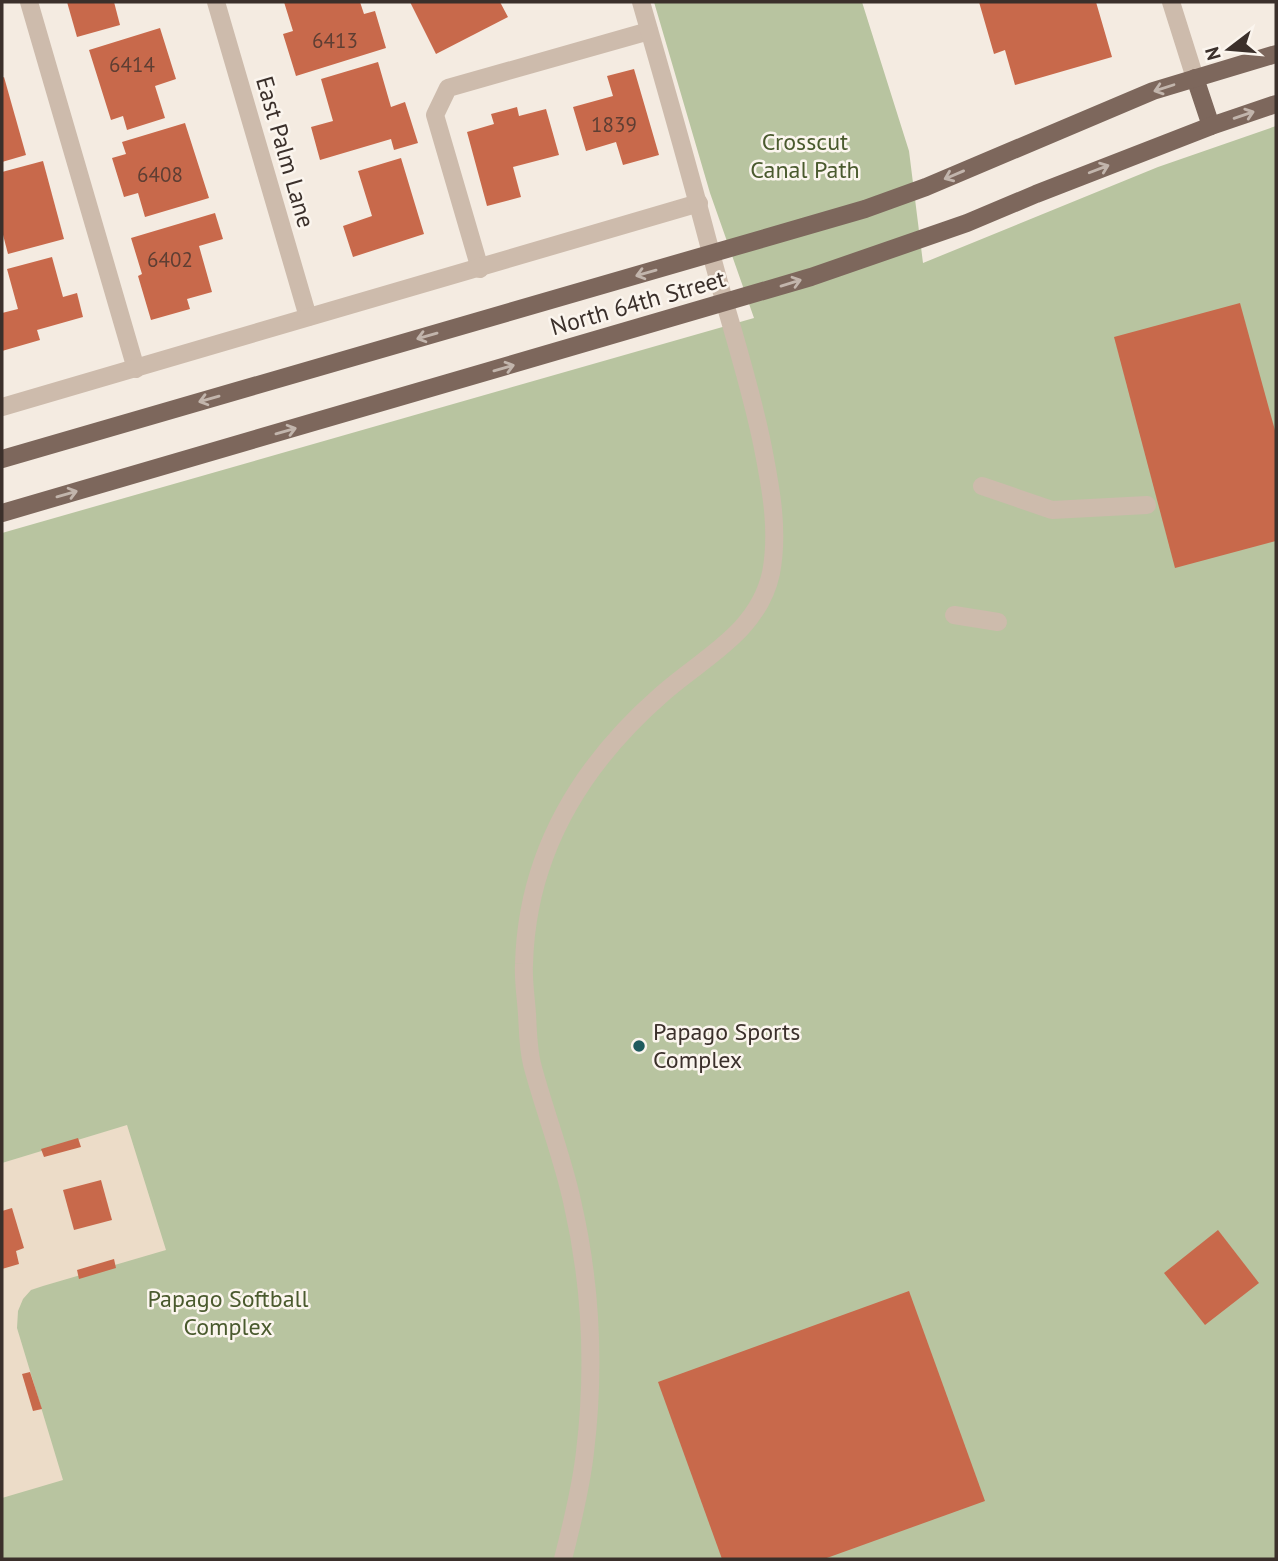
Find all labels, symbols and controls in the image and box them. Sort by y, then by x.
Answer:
north arrow [1194,14,1264,84]
house number: 6413 [312,27,358,54]
text: N [1199,44,1226,63]
house number: 6414 [109,51,155,78]
street label: East Palm Lane [249,73,322,231]
one-way arrow [1154,83,1176,95]
one-way arrow [1232,108,1254,120]
house number: 1839 [591,111,637,138]
park label: Crosscut Canal Path [750,126,860,185]
house number: 6408 [137,161,183,188]
one-way arrow [1088,162,1110,174]
one-way arrow [944,169,965,182]
house number: 6402 [147,246,193,273]
street label: North 64th Street [547,263,729,342]
one-way arrow [635,267,657,280]
one-way arrow [780,276,802,289]
one-way arrow [416,331,438,344]
one-way arrow [493,360,515,373]
one-way arrow [198,394,220,407]
one-way arrow [275,423,297,436]
one-way arrow [56,487,78,500]
place label: Papago Sports Complex [653,1016,800,1075]
marker: Papago Sports Complex [631,1038,647,1054]
park label: Papago Softball Complex [147,1283,309,1342]

